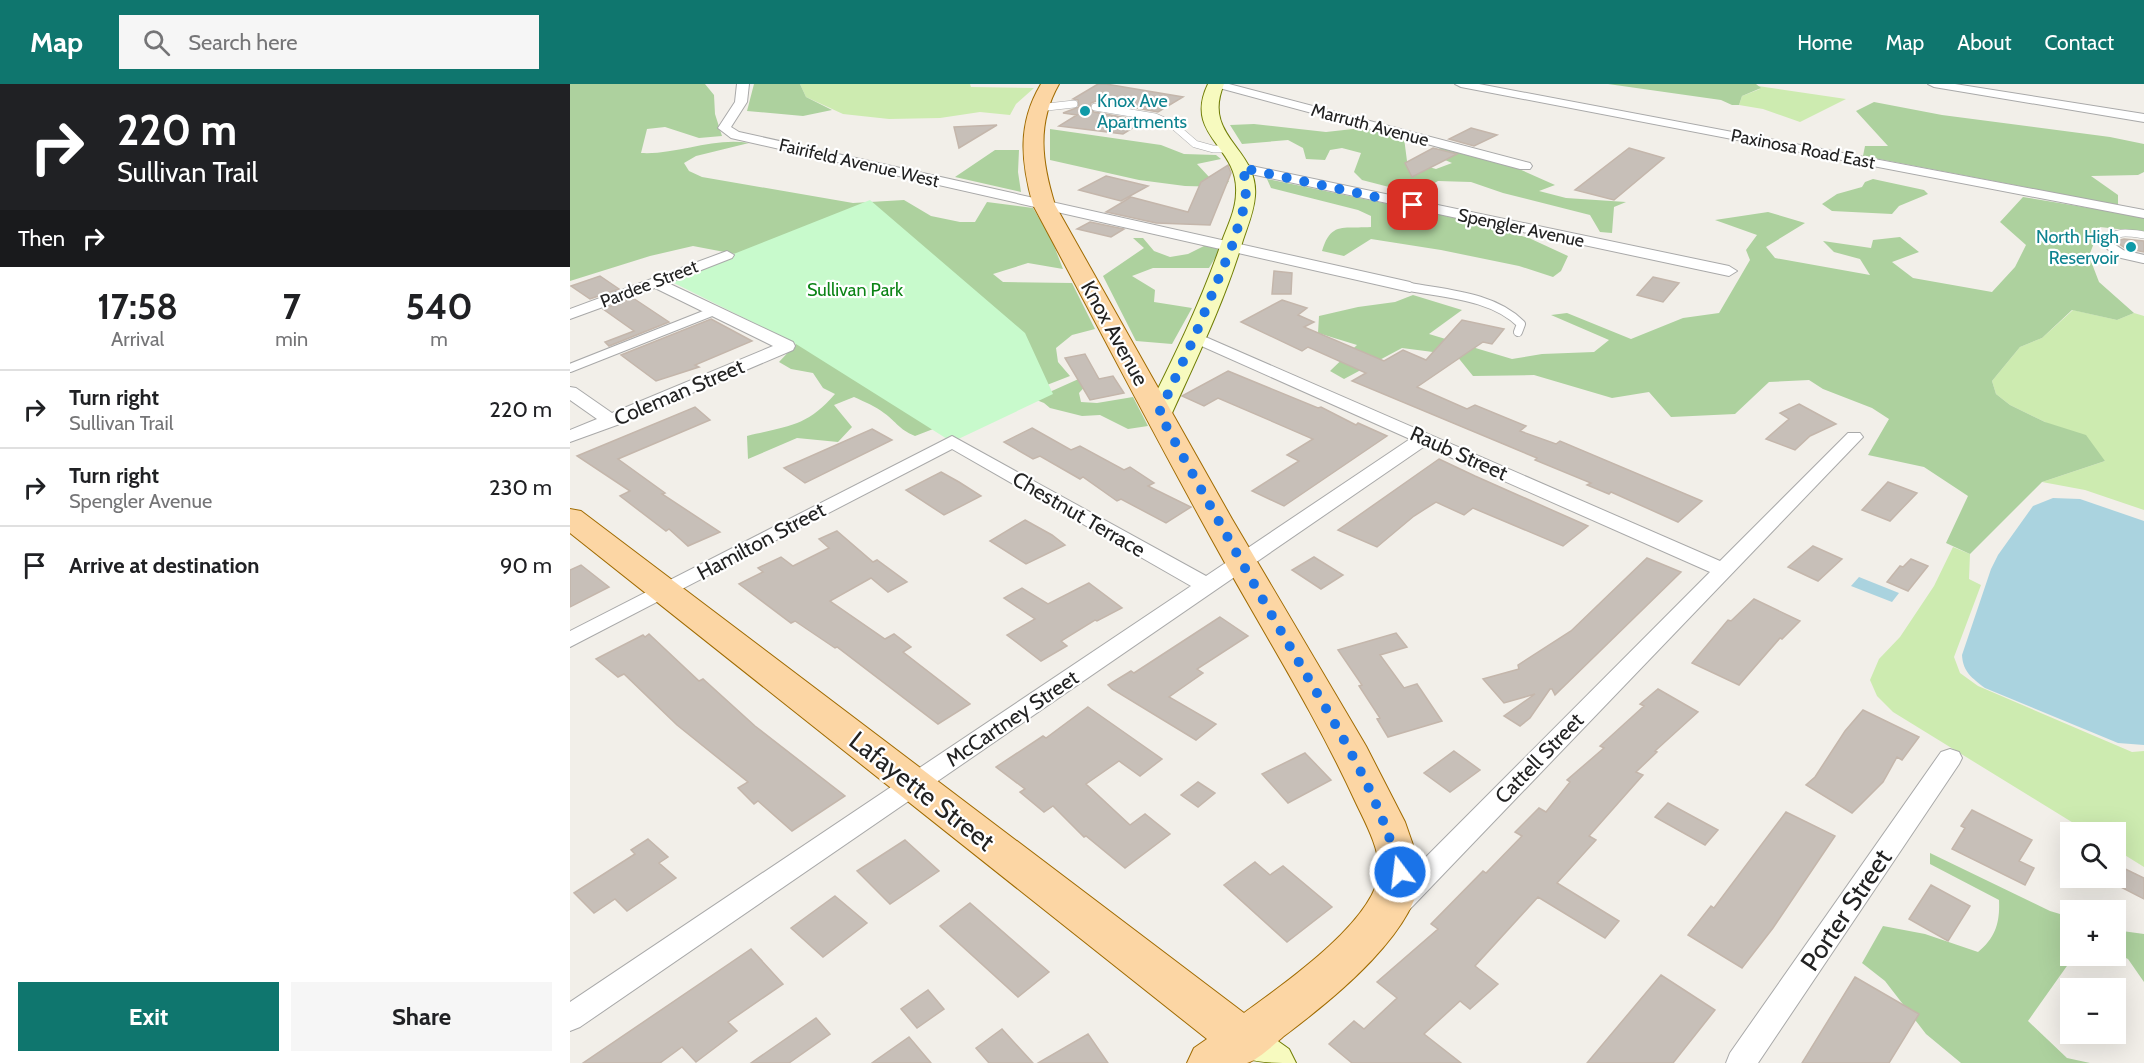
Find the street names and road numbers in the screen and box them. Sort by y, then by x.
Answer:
street label: Marruth Avenue [1309,99,1431,151]
street label: Paxinosa Road East [1729,124,1877,174]
street label: Fairifeld Avenue West [777,134,941,192]
street label: Spengler Avenue [1456,204,1586,252]
street label: Pardee Street [597,255,701,313]
street label: Knox Avenue [1076,276,1154,390]
street label: Coleman Street [610,353,748,431]
street label: Raub Street [1406,420,1512,486]
street label: Chestnut Terrace [1008,466,1150,562]
street label: Hamilton Street [693,497,829,585]
street label: McCartney Street [941,664,1083,772]
street label: Cattell Street [1490,708,1588,808]
street label: Lafayette Street [843,724,1001,858]
street label: Porter Street [1794,843,1899,977]

